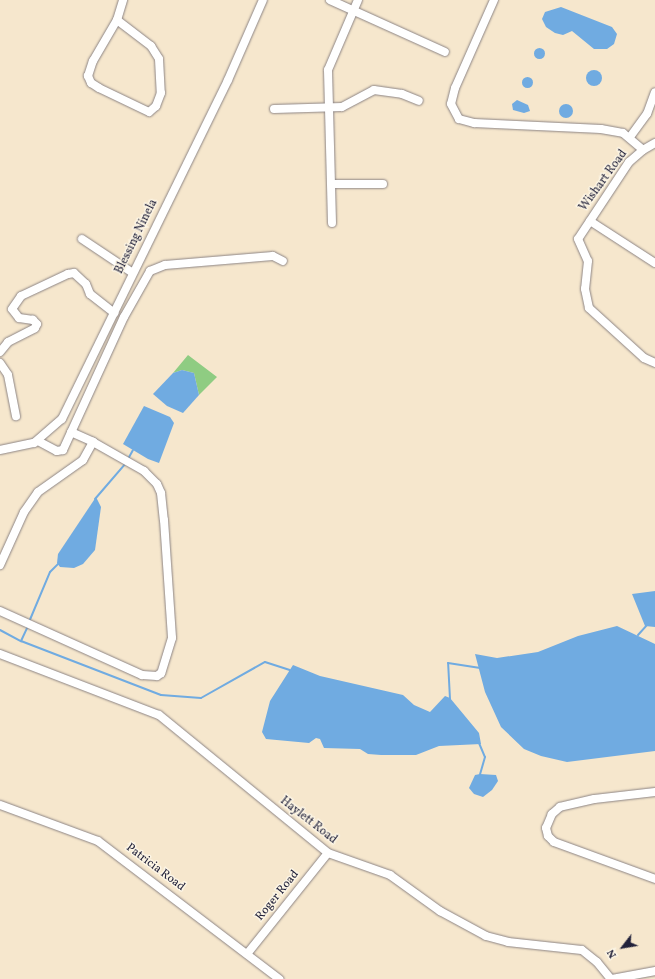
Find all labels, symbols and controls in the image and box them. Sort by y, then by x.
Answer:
street label: Wishart Road [577,148,631,214]
street label: Blessing Ninela [113,197,161,277]
street label: Haylett Road [277,794,339,848]
street label: Patricia Road [123,841,187,895]
street label: Roger Road [253,868,303,924]
north arrow [603,927,643,967]
text: N [604,946,621,961]

